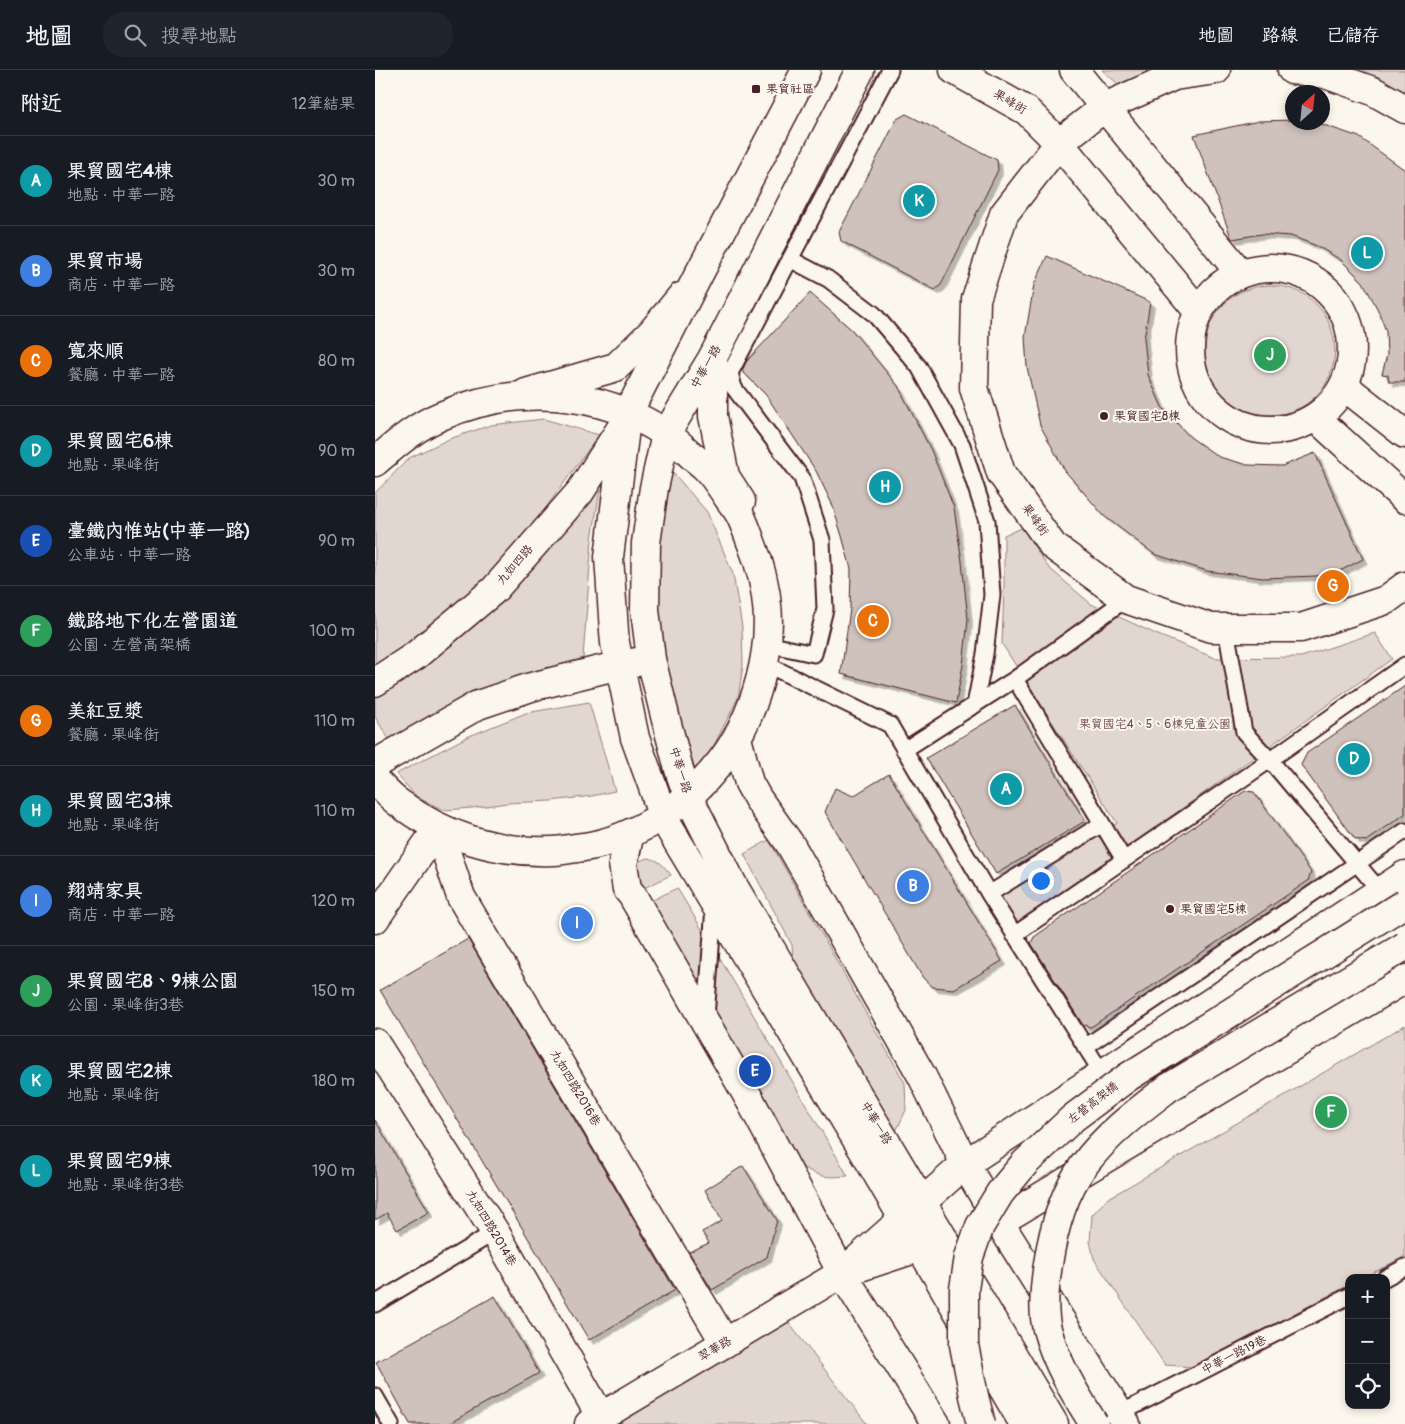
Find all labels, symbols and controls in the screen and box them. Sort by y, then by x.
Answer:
search box [103,12,453,57]
icon: search [121,21,149,49]
text: 地圖 [25,22,73,51]
text: 搜尋地點 [161,24,237,48]
text: 地圖 [1198,24,1234,47]
text: 路線 [1262,24,1298,47]
text: 已儲存 [1326,24,1380,47]
place label: 果貿社區 [766,82,814,97]
marker: 果貿社區 [750,83,762,95]
north arrow [1285,85,1330,130]
street label: 果峰街 [991,86,1029,118]
text: 附近 [20,90,62,117]
text: 12筆結果 [292,94,355,114]
text: 果貿國宅4棟 [67,159,173,183]
text: A [31,171,41,191]
text: 30 m [317,171,355,191]
pin: K [903,182,935,220]
text: 地點 · 中華一路 [67,185,175,205]
pin: L [1351,234,1383,272]
text: 果貿市場 [67,249,143,273]
text: B [31,261,41,281]
text: 30 m [317,261,355,281]
text: 商店 · 中華一路 [67,275,175,295]
pin: J [1254,336,1286,374]
text: 寬來順 [67,339,124,363]
street label: 中華一路 [688,342,724,392]
text: C [31,351,41,371]
text: 80 m [318,351,355,371]
text: 餐廳 · 中華一路 [67,365,175,385]
place label: 果貿國宅8棟 [1114,409,1180,424]
marker: 果貿國宅8棟 [1098,410,1110,422]
text: 果貿國宅6棟 [67,429,173,453]
text: D [31,441,41,461]
text: 90 m [318,441,355,461]
text: 地點 · 果峰街 [67,455,159,475]
pin: H [869,468,901,506]
street label: 果峰街 [1018,501,1052,539]
text: 臺鐵內惟站(中華一路) [67,519,251,543]
text: E [32,531,40,551]
text: 90 m [318,531,355,551]
street label: 九如四路 [494,542,536,588]
text: 公車站 · 中華一路 [67,545,191,565]
pin: G [1317,567,1349,605]
pin: C [857,602,889,640]
text: 鐵路地下化左營園道 [67,609,238,633]
text: F [31,621,41,641]
text: 100 m [309,621,355,641]
text: 公園 · 左營高架橋 [67,635,191,655]
text: 美紅豆漿 [67,699,143,723]
text: G [31,711,41,731]
text: 110 m [314,711,355,731]
park label: 果貿國宅4、5、6棟兒童公園 [1079,717,1231,732]
text: 餐廳 · 果峰街 [67,725,159,745]
pin: D [1338,740,1370,778]
street label: 中華一路 [666,745,694,795]
pin: A [990,770,1022,808]
text: 果貿國宅3棟 [67,789,173,813]
text: H [31,801,41,821]
text: 110 m [314,801,355,821]
text: 地點 · 果峰街 [67,815,159,835]
pin: B [897,867,929,905]
your location [1028,868,1054,894]
text: 翔靖家具 [67,879,143,903]
text: I [34,891,38,911]
text: 120 m [311,891,355,911]
place label: 果貿國宅5棟 [1180,902,1247,917]
marker: 果貿國宅5棟 [1164,903,1176,915]
pin: I [561,904,593,942]
text: 商店 · 中華一路 [67,905,175,925]
text: 果貿國宅8、9棟公園 [67,969,238,993]
text: J [32,981,40,1001]
text: 150 m [311,981,355,1001]
text: 公園 · 果峰街3巷 [67,995,184,1015]
street label: 九如四路2016巷 [546,1047,604,1129]
pin: E [739,1052,771,1090]
text: 果貿國宅2棟 [67,1059,173,1083]
text: K [31,1071,41,1091]
text: 180 m [312,1071,355,1091]
street label: 左營高架橋 [1065,1079,1121,1127]
text: 地點 · 果峰街 [67,1085,159,1105]
pin: F [1315,1093,1347,1131]
street label: 中華一路 [857,1099,895,1147]
text: 果貿國宅9棟 [67,1149,172,1173]
text: L [31,1161,41,1181]
text: 190 m [312,1161,355,1181]
text: 地點 · 果峰街3巷 [67,1175,184,1195]
street label: 九如四路2014巷 [462,1187,520,1269]
map controls [1345,1274,1390,1409]
button: + [1345,1274,1390,1319]
button: − [1345,1319,1390,1364]
street label: 中華一路19巷 [1199,1332,1269,1378]
street label: 翠華路 [696,1333,734,1365]
button: locate [1345,1364,1390,1409]

